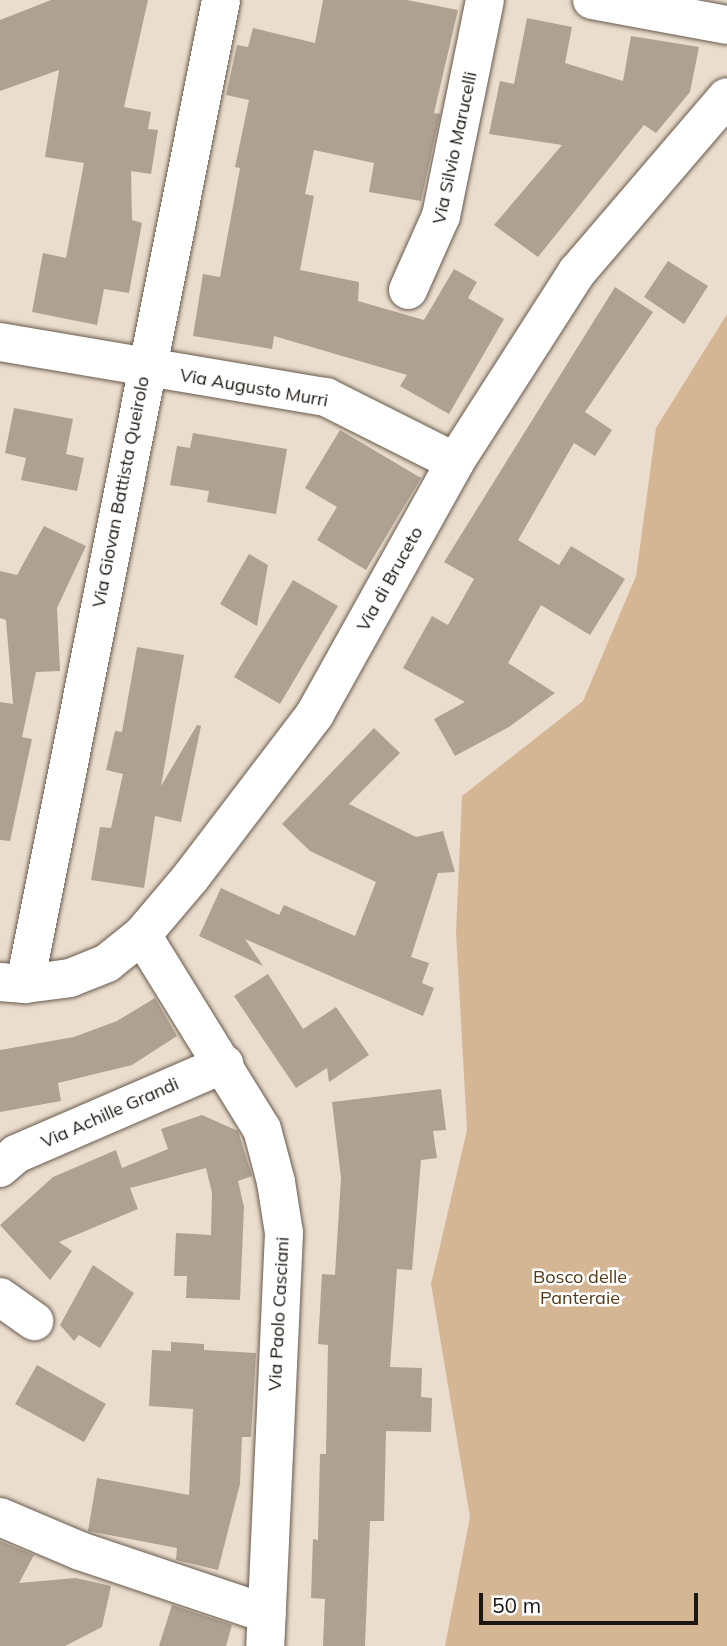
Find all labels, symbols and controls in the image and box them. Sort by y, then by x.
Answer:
street label: Via Silvio Marucelli [428,70,482,226]
street label: Via Augusto Murri [178,364,330,412]
street label: Via Giovan Battista Queirolo [88,374,154,610]
street label: Via di Bruceto [352,523,428,635]
street label: Via Achille Grandi [38,1073,182,1153]
street label: Via Paolo Casciani [264,1236,294,1392]
park label: Bosco delle Panteraie [533,1267,627,1310]
scale bar [482,1580,701,1624]
text: 50 m [492,1592,541,1618]

